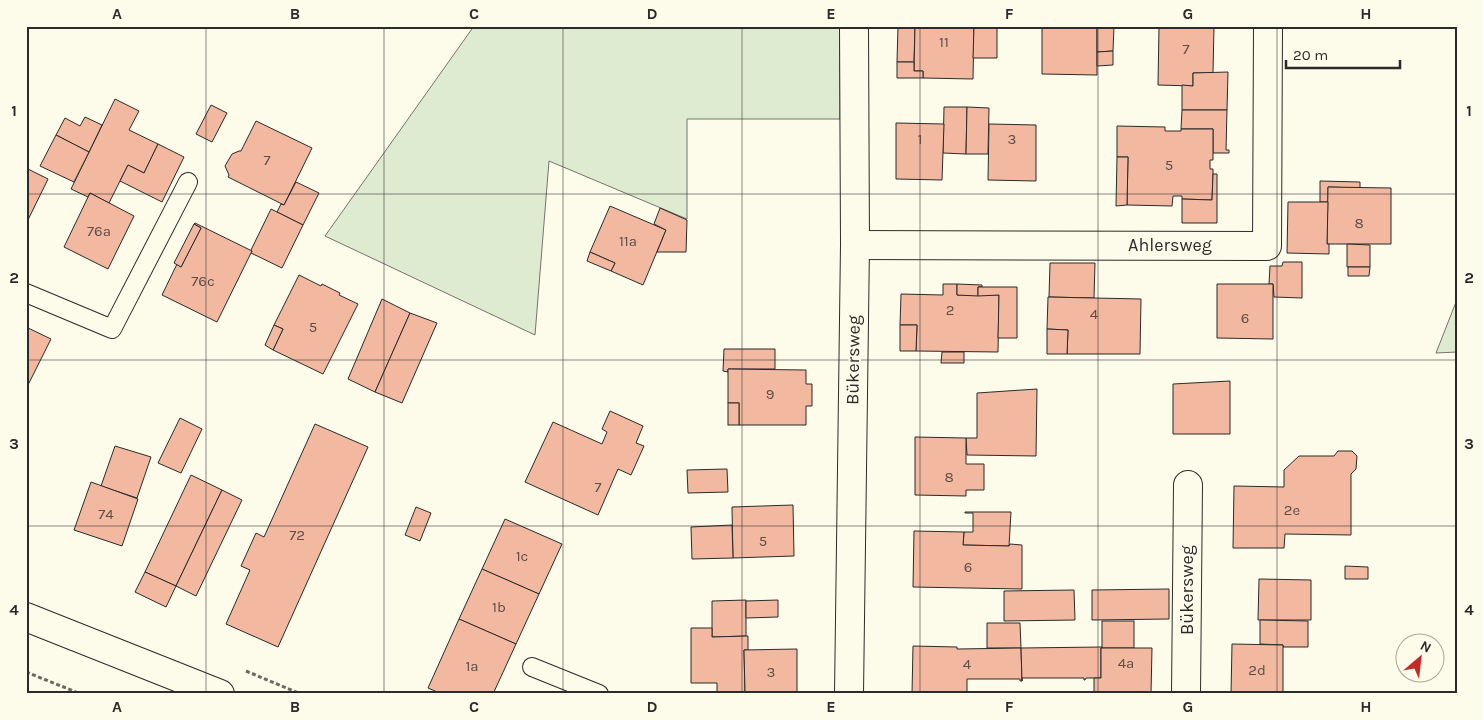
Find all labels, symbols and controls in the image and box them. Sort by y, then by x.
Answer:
text: A [112,4,122,23]
text: B [290,4,300,23]
text: C [469,4,479,23]
text: D [647,4,658,23]
text: E [826,4,836,23]
text: F [1005,4,1014,23]
text: G [1183,4,1193,23]
text: H [1360,4,1372,23]
house number: 11 [939,33,949,51]
scale bar [1286,38,1399,70]
house number: 7 [1182,40,1190,58]
text: 20 m [1293,46,1328,64]
text: 1 [11,101,17,120]
text: 1 [1466,101,1472,120]
house number: 1 [918,130,922,148]
house number: 3 [1008,130,1016,148]
house number: 7 [263,151,271,169]
house number: 5 [1165,156,1173,174]
house number: 8 [1354,214,1364,232]
house number: 76a [87,222,111,240]
house number: 11a [619,232,637,250]
street label: Ahlersweg [1128,234,1212,256]
text: 2 [9,268,19,287]
text: 2 [1464,268,1474,287]
house number: 76c [191,272,215,290]
house number: 2 [946,301,954,319]
house number: 4 [1090,305,1099,323]
house number: 6 [1241,309,1249,327]
street label: Bükersweg [841,315,865,405]
house number: 5 [309,318,317,336]
house number: 9 [766,385,774,403]
text: 3 [9,434,19,453]
text: 3 [1464,434,1474,453]
house number: 8 [944,468,954,486]
house number: 7 [594,478,602,496]
house number: 2e [1284,501,1300,519]
house number: 74 [98,505,114,523]
house number: 72 [289,526,305,544]
house number: 5 [759,532,767,550]
street label: Bükersweg [1176,545,1198,635]
house number: 1c [516,547,528,565]
house number: 6 [964,558,972,576]
house number: 1b [492,598,506,616]
text: 4 [9,600,19,619]
text: 4 [1464,600,1474,619]
north arrow [1396,632,1446,682]
text: N [1417,637,1434,657]
house number: 4a [1118,654,1134,672]
house number: 4 [963,655,972,673]
house number: 1a [465,657,479,675]
house number: 2d [1248,661,1266,679]
house number: 3 [767,663,775,681]
text: A [112,697,122,716]
text: B [290,697,300,716]
text: C [469,697,479,716]
text: D [647,697,658,716]
text: E [826,697,836,716]
text: F [1005,697,1014,716]
text: G [1183,697,1193,716]
text: H [1360,697,1372,716]

